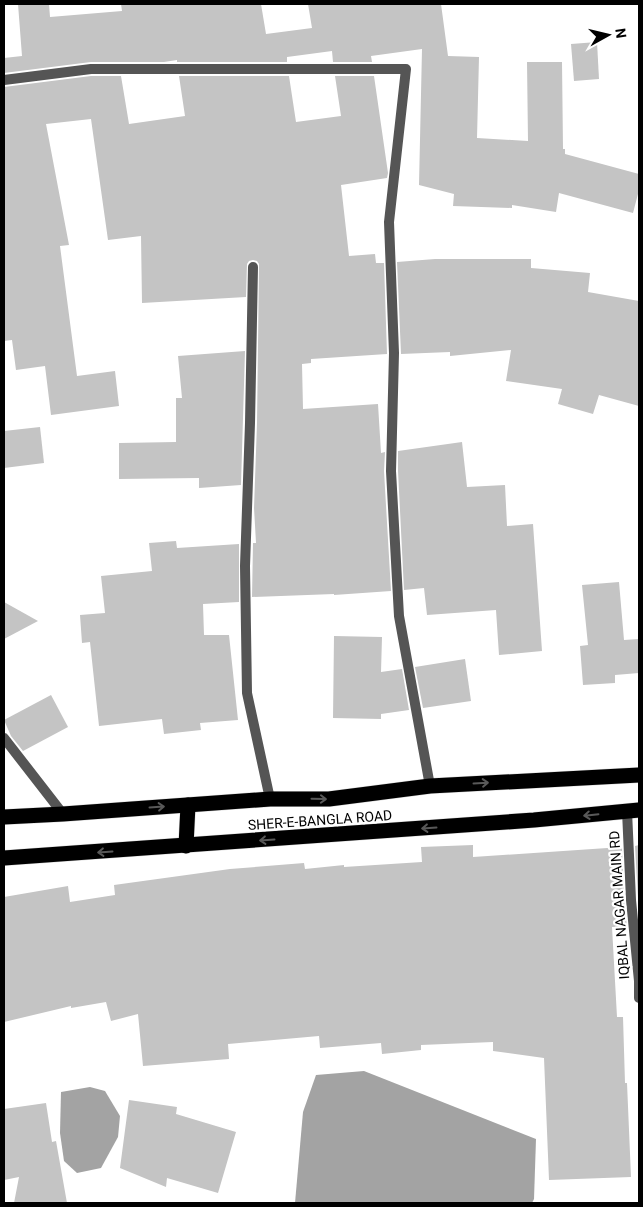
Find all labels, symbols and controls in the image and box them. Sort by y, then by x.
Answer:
north arrow [583,10,633,60]
text: N [612,27,629,39]
one-way arrow [473,779,489,788]
one-way arrow [311,794,327,804]
one-way arrow [149,803,165,812]
street label: SHER-E-BANGLA ROAD [247,807,393,833]
one-way arrow [583,810,599,819]
one-way arrow [421,823,437,833]
street label: IQBAL NAGAR MAIN RD [606,830,632,980]
one-way arrow [259,835,275,844]
one-way arrow [97,847,113,856]

